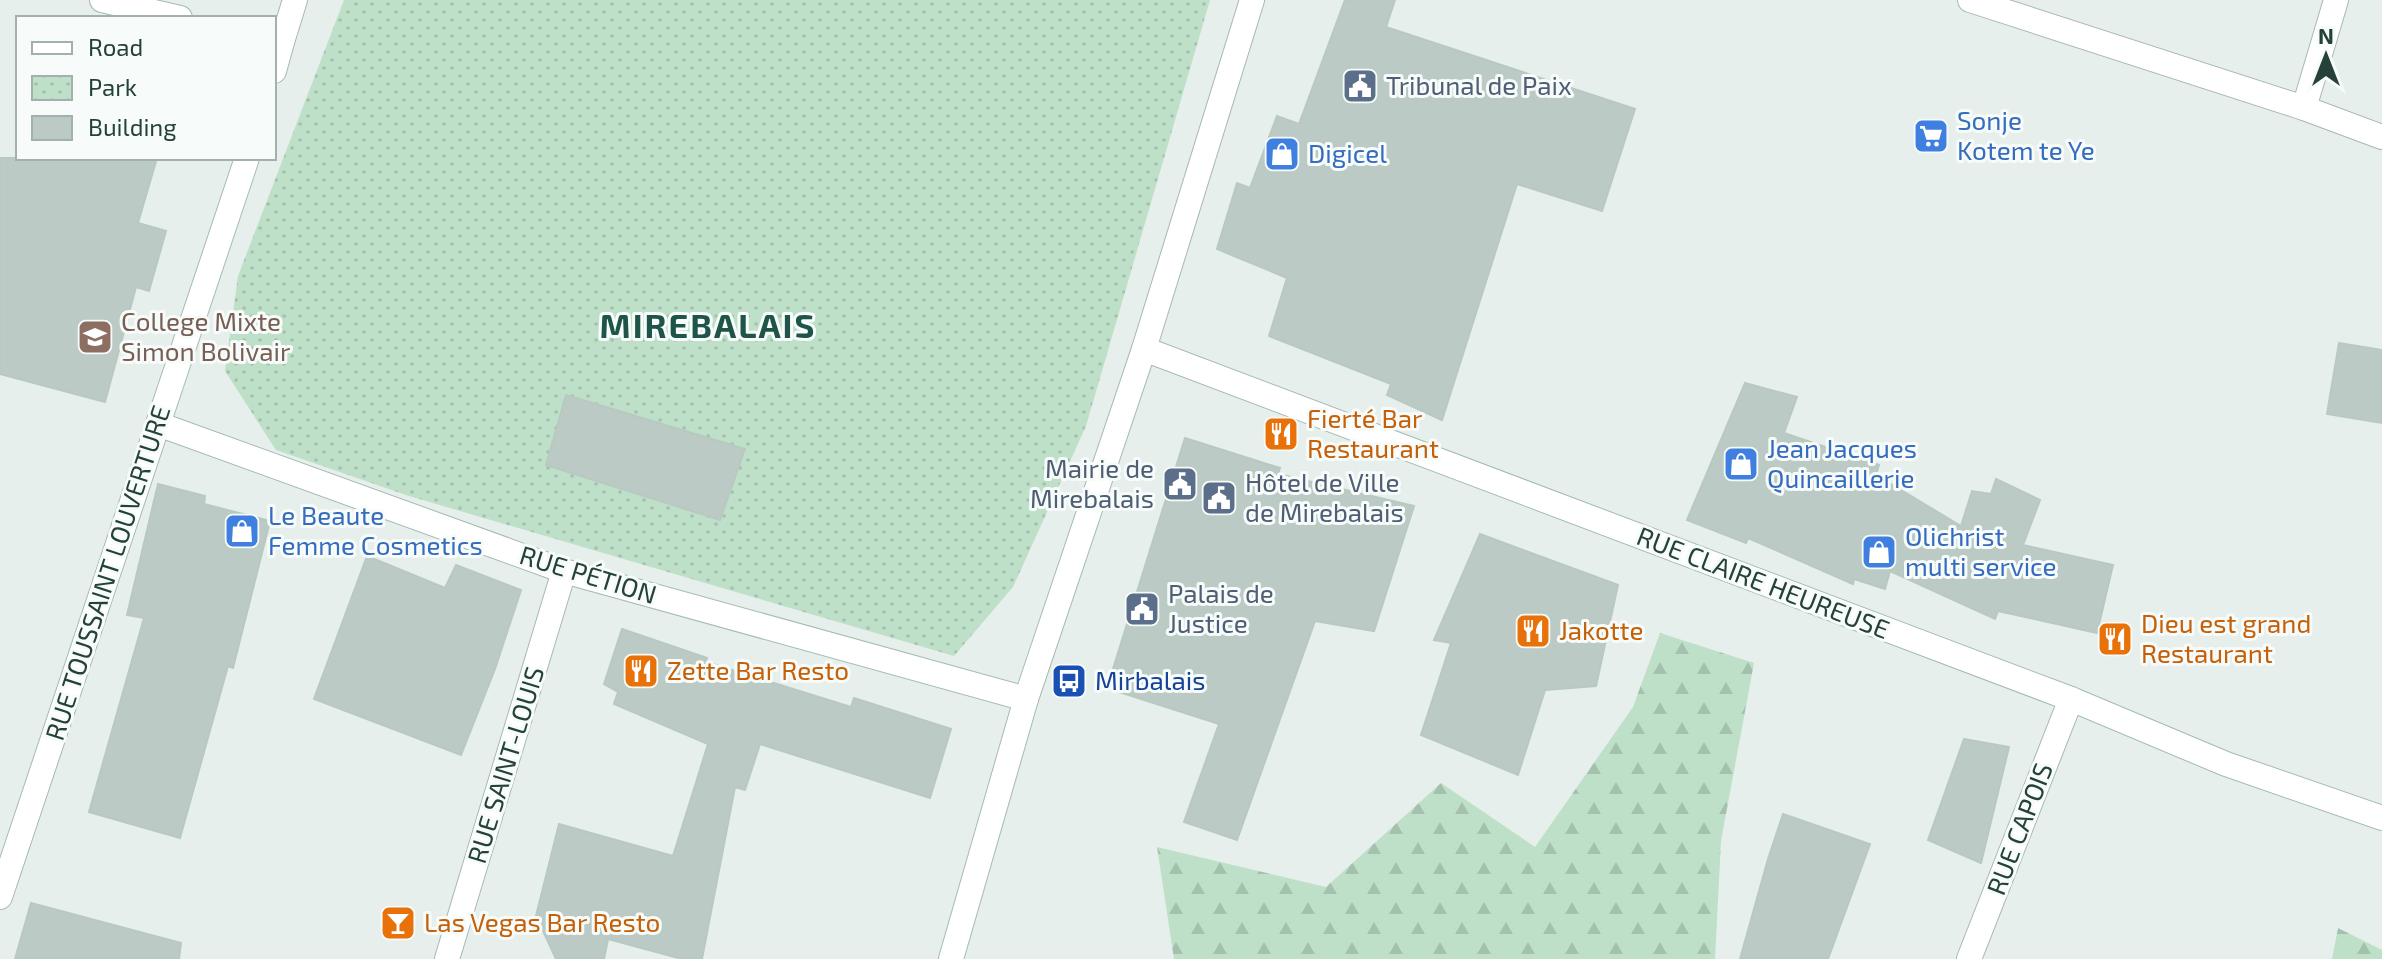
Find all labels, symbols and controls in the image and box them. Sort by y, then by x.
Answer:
legend [16,16,276,160]
north arrow [2286,16,2366,96]
text: N [2318,22,2334,48]
text: Road [88,32,143,61]
public building icon: Tribunal de Paix [1341,67,1379,105]
place label: Tribunal de Paix [1386,69,1572,100]
text: Park [88,72,137,101]
place label: Sonje Kotem te Ye [1957,104,2095,165]
text: Building [88,112,177,141]
supermarket icon: Sonje Kotem te Ye [1912,117,1950,155]
shop icon: Digicel [1263,135,1301,173]
place label: Digicel [1308,137,1387,168]
district label: MIREBALAIS [600,304,816,345]
place label: College Mixte Simon Bolivair [121,305,290,366]
school or university icon: College Mixte Simon Bolivair [76,318,114,356]
street label: RUE TOUSSAINT LOUVERTURE [38,401,175,744]
place label: Fierté Bar Restaurant [1307,402,1439,463]
restaurant icon: Fierté Bar Restaurant [1262,415,1300,453]
place label: Jean Jacques Quincaillerie [1767,432,1917,493]
shop icon: Jean Jacques Quincaillerie [1722,445,1760,483]
place label: Mairie de Mirebalais [1030,452,1154,513]
public building icon: Mairie de Mirebalais [1161,465,1199,503]
place label: Hôtel de Ville de Mirebalais [1245,466,1404,527]
public building icon: Hôtel de Ville de Mirebalais [1200,479,1238,517]
place label: Le Beaute Femme Cosmetics [268,499,483,560]
shop icon: Le Beaute Femme Cosmetics [223,512,261,550]
street label: RUE CLAIRE HEUREUSE [1633,519,1894,644]
place label: Olichrist multi service [1905,520,2057,581]
shop icon: Olichrist multi service [1860,533,1898,571]
street label: RUE PÉTION [516,538,661,609]
place label: Palais de Justice [1168,577,1274,638]
public building icon: Palais de Justice [1123,590,1161,628]
place label: Dieu est grand Restaurant [2141,607,2311,668]
restaurant icon: Jakotte [1514,612,1552,650]
place label: Jakotte [1559,614,1643,645]
restaurant icon: Dieu est grand Restaurant [2096,620,2134,658]
restaurant icon: Zette Bar Resto [622,652,660,690]
place label: Zette Bar Resto [667,654,849,685]
street label: RUE SAINT-LOUIS [460,662,549,867]
bus stop icon: Mirbalais [1050,662,1088,700]
place label: Mirbalais [1095,664,1205,695]
street label: RUE CAPOIS [1979,758,2058,899]
bar icon: Las Vegas Bar Resto [379,904,417,942]
place label: Las Vegas Bar Resto [424,906,660,937]

